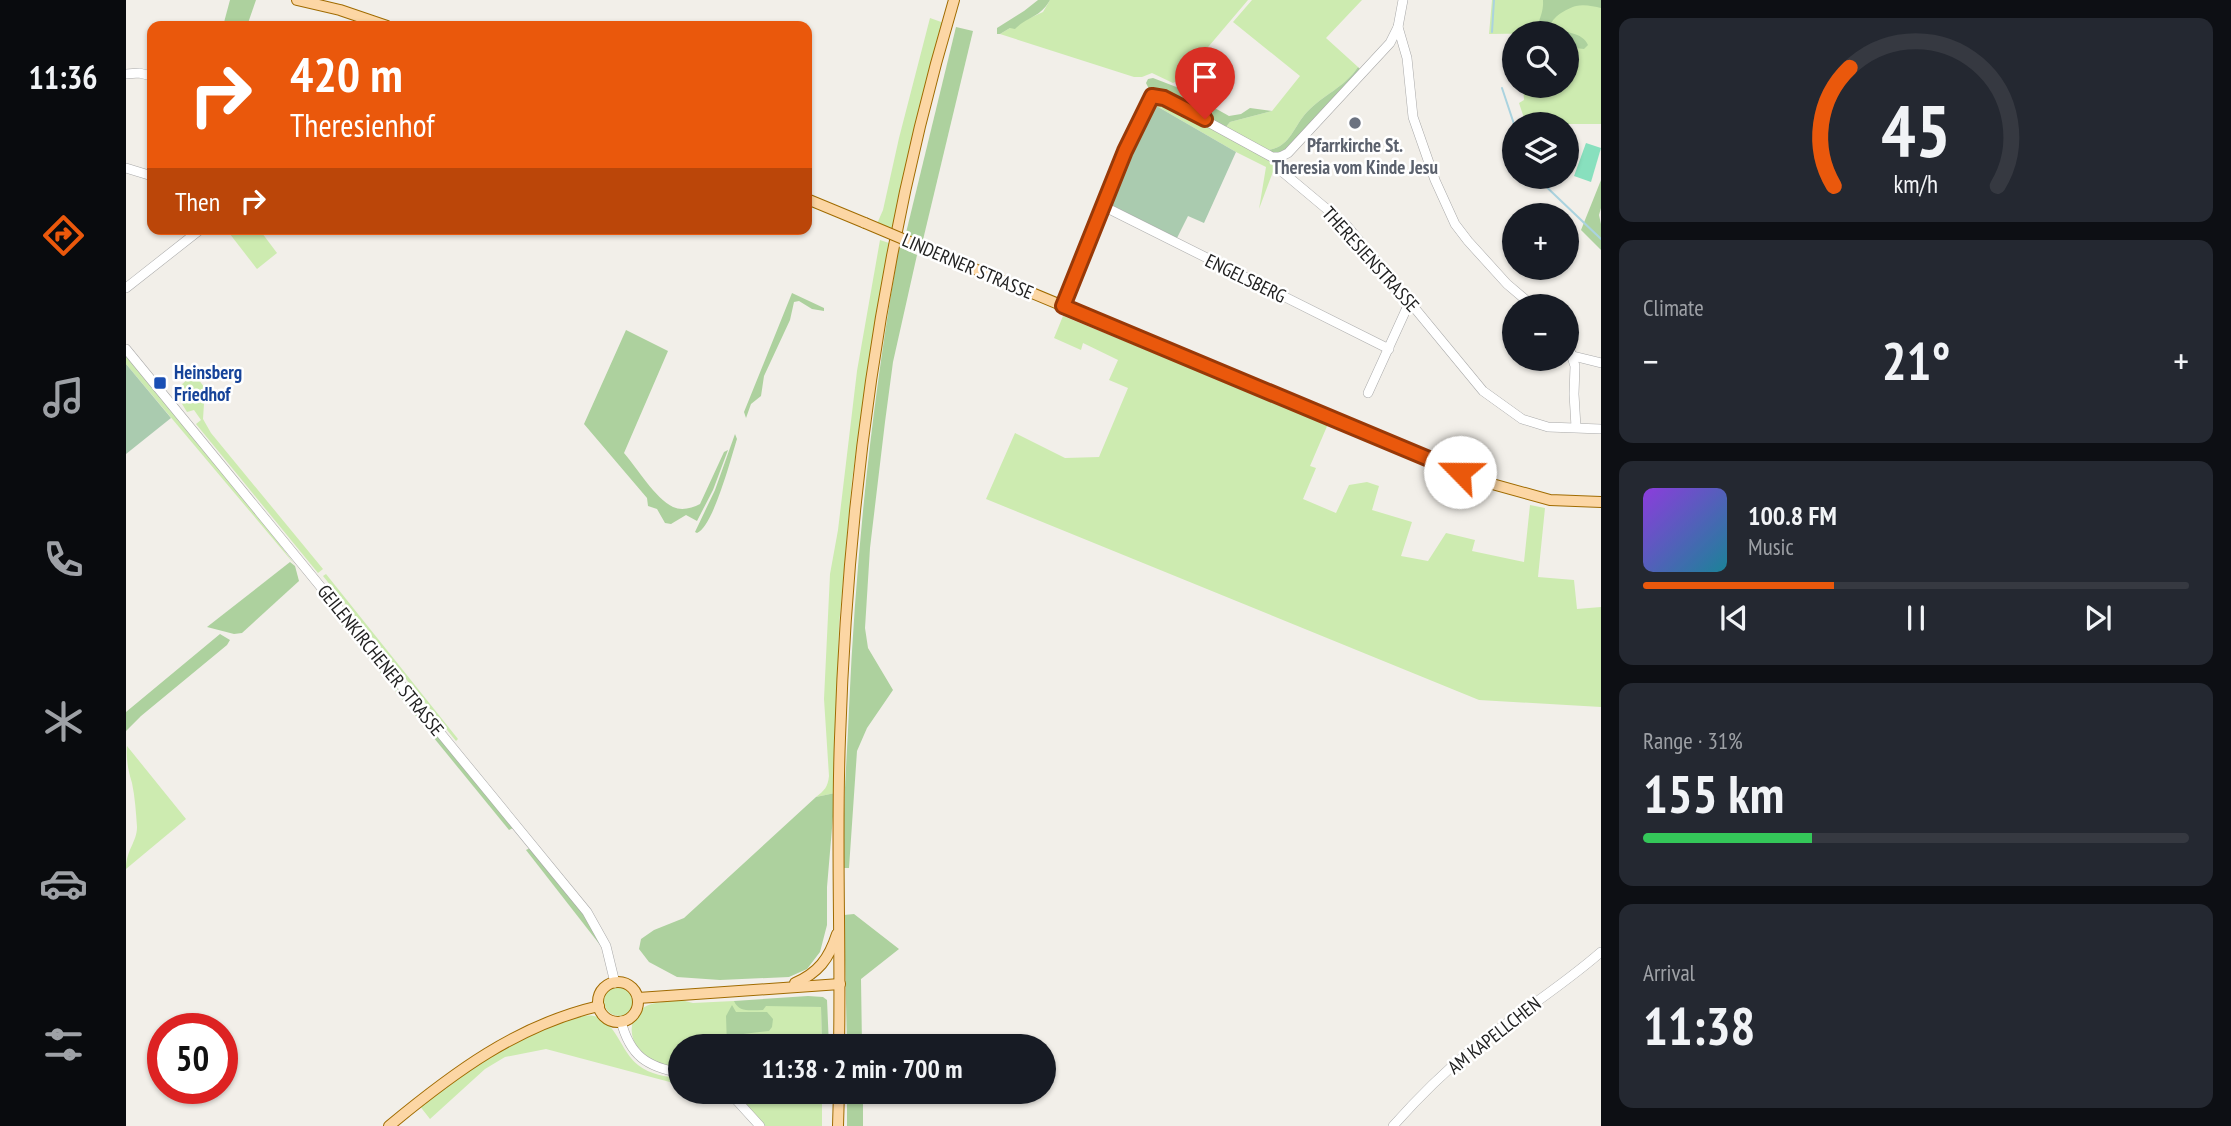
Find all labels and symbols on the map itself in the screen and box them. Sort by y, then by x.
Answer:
pin [1175,47,1235,119]
marker: Pfarrkirche St. Theresia vom Kinde Jesu [1347,115,1363,131]
place label: Pfarrkirche St. Theresia vom Kinde Jesu [1272,133,1438,179]
street label: THERESIENSTRASSE [1317,201,1425,317]
street label: LINDERNER STRASSE [899,228,1037,304]
street label: ENGELSBERG [1202,248,1290,308]
place label: Heinsberg Friedhof [174,360,242,406]
marker: Heinsberg Friedhof [152,375,168,391]
position arrow [1423,435,1497,509]
street label: GEILENKIRCHENER STRASSE [313,579,449,741]
street label: AM KAPELLCHEN [1443,991,1545,1079]
speed limit sign: 50 [147,1013,238,1104]

